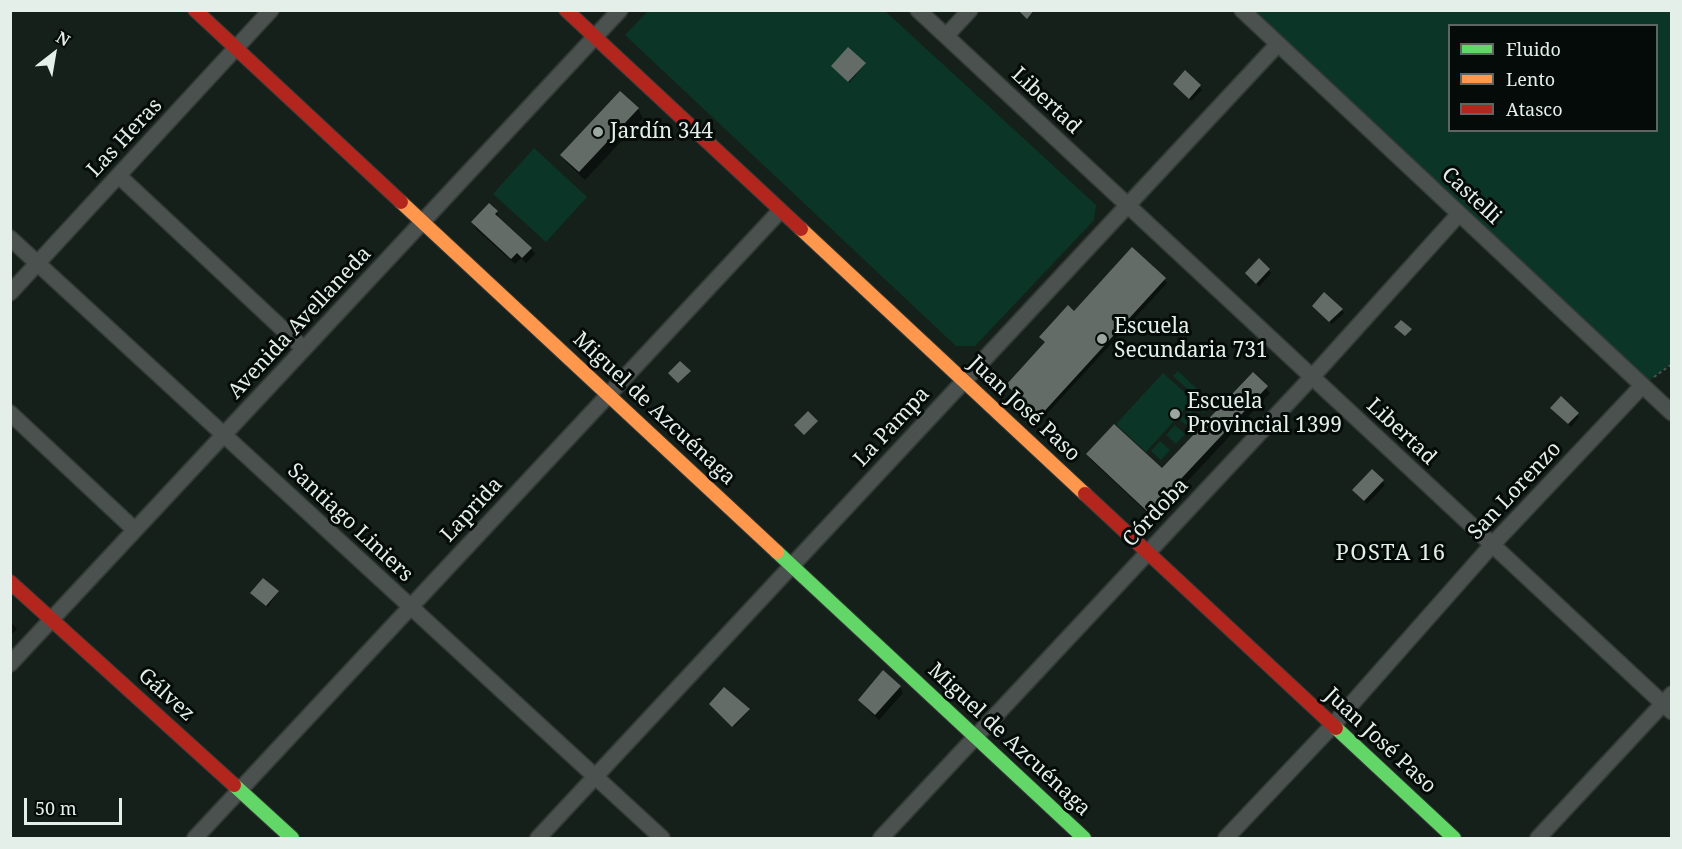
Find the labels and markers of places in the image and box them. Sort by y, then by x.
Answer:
place label: Jardín 344 [610,119,713,145]
marker: Jardín 344 [591,125,605,139]
place label: Escuela Secundaria 731 [1114,314,1268,364]
marker: Escuela Secundaria 731 [1095,332,1109,346]
place label: Escuela Provincial 1399 [1187,389,1342,439]
marker: Escuela Provincial 1399 [1168,407,1182,421]

